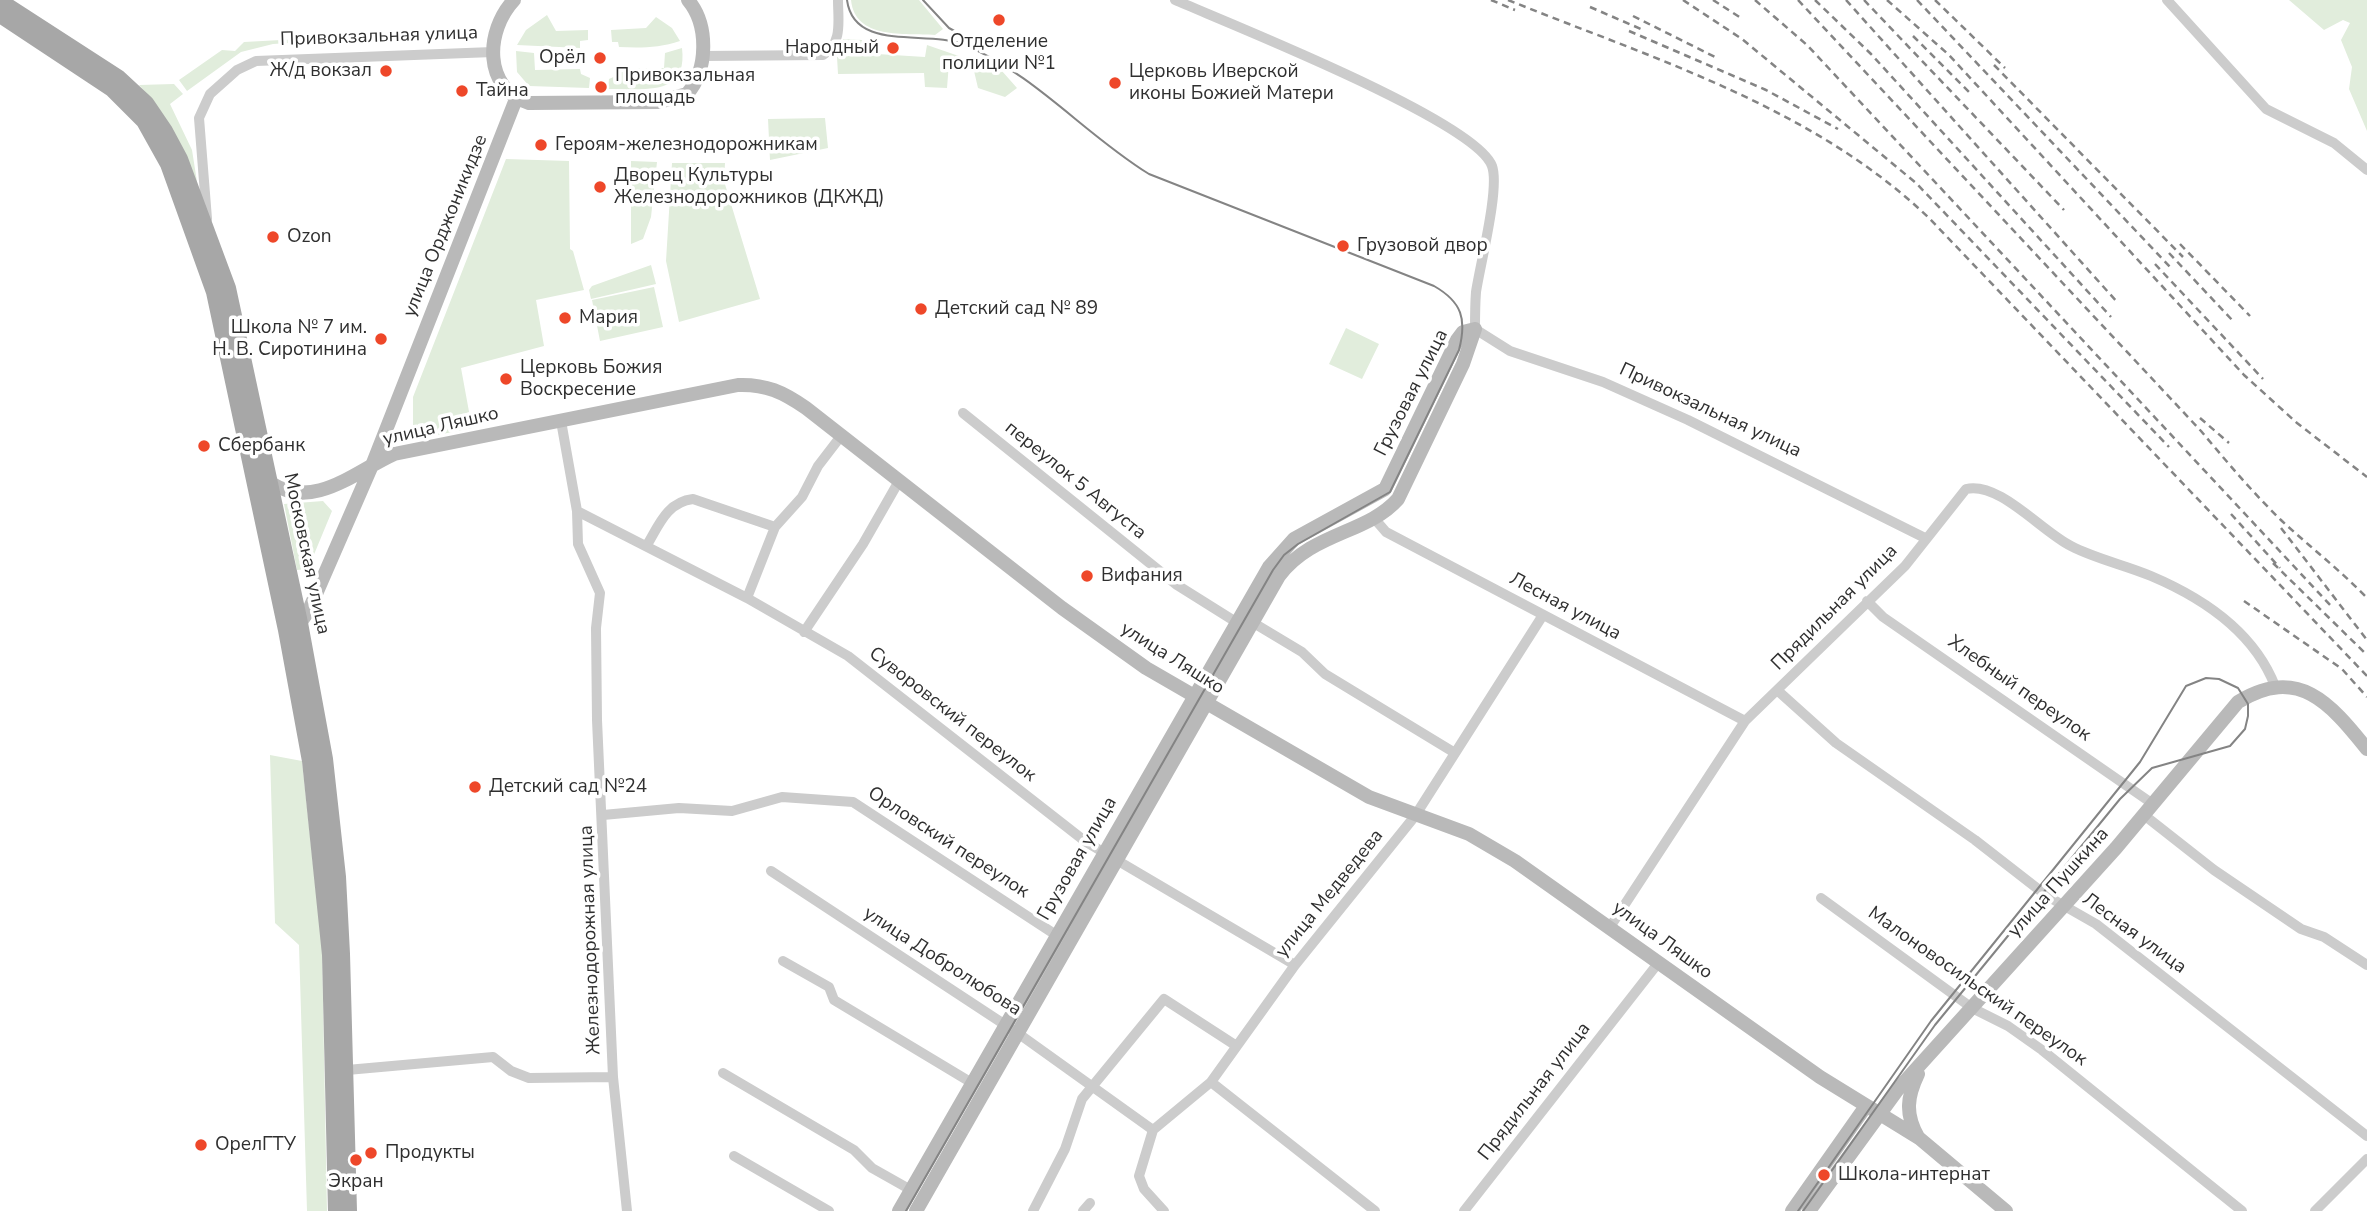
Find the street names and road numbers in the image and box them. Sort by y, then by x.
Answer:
street label: Привокзальная улица [280,22,478,52]
street label: улица Орджоникидзе [399,131,493,321]
street label: Грузовая улица [1370,326,1454,460]
street label: Привокзальная улица [1615,359,1805,463]
street label: улица Ляшко [381,403,501,451]
street label: переулок 5 Августа [1000,417,1150,545]
street label: Московская улица [278,471,334,637]
street label: Прядильная улица [1767,540,1903,676]
street label: Лесная улица [1505,568,1625,646]
street label: улица Ляшко [1116,618,1228,700]
street label: Хлебный переулок [1943,631,2095,747]
street label: Суворовский переулок [864,643,1040,787]
street label: Орловский переулок [863,782,1033,904]
street label: Грузовая улица [1033,793,1123,925]
street label: улица Пушкина [2004,823,2114,943]
street label: Железнодорожная улица [576,825,606,1055]
street label: улица Медведева [1271,825,1389,963]
street label: Лесная улица [2078,889,2190,979]
street label: улица Ляшко [1608,897,1716,985]
street label: улица Добролюбова [859,902,1025,1022]
street label: Малоновосильский переулок [1863,902,2091,1072]
street label: Прядильная улица [1474,1018,1596,1166]

